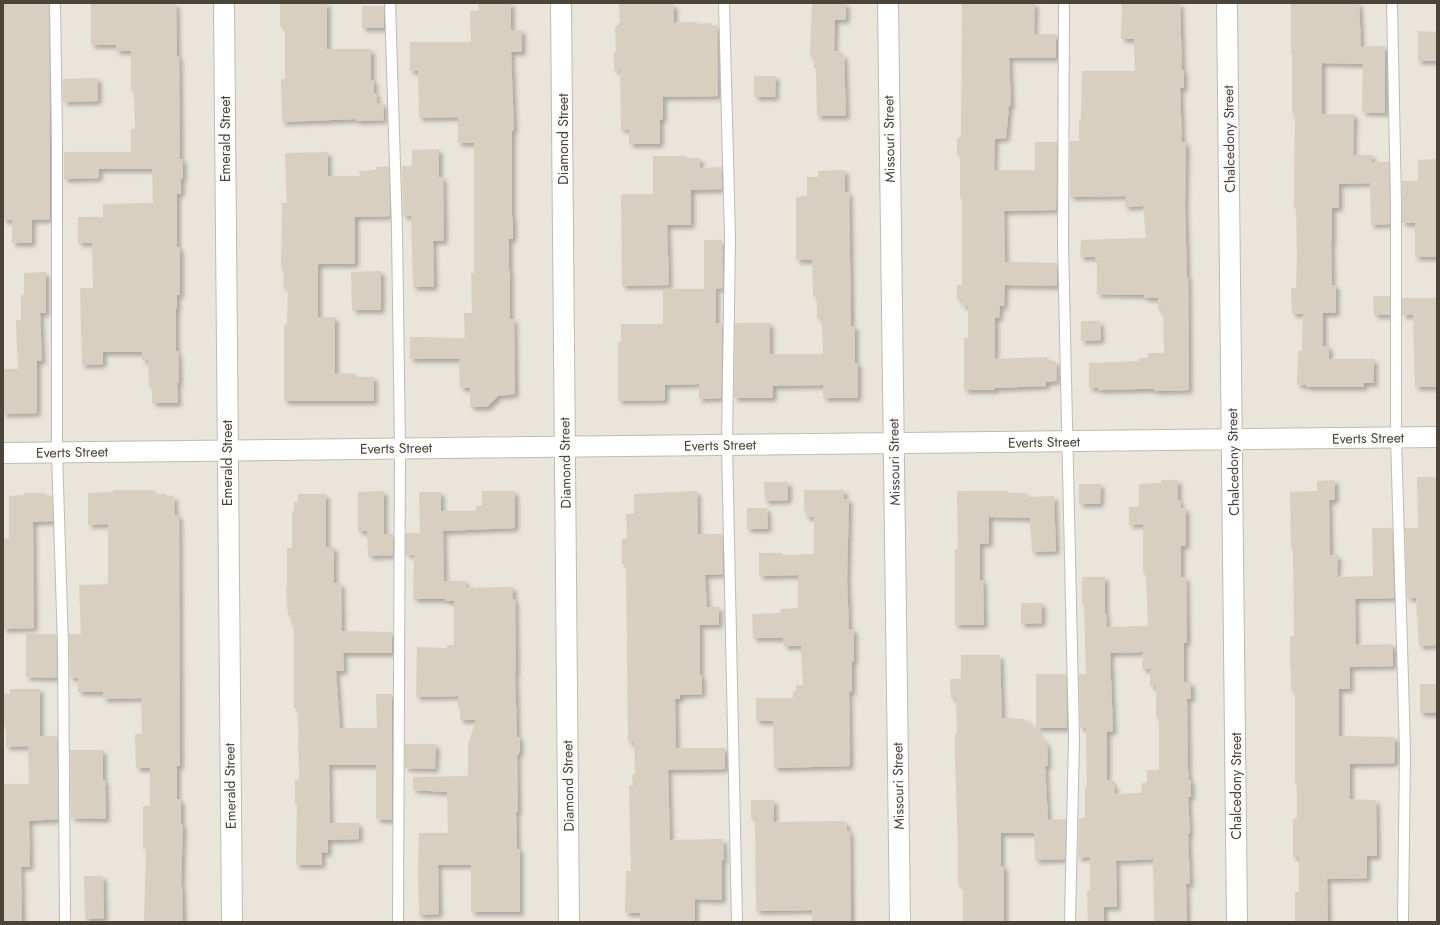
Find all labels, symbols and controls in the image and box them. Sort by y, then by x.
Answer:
street label: Chalcedony Street [1218,84,1240,193]
street label: Diamond Street [553,93,573,185]
street label: Emerald Street [215,95,235,182]
street label: Missouri Street [878,95,900,183]
street label: Chalcedony Street [1222,407,1244,516]
street label: Diamond Street [554,417,576,509]
street label: Missouri Street [883,418,905,506]
street label: Emerald Street [217,419,237,506]
street label: Everts Street [1332,427,1405,449]
street label: Everts Street [1008,431,1081,453]
street label: Everts Street [684,434,757,456]
street label: Everts Street [360,437,433,459]
street label: Everts Street [36,441,109,463]
street label: Chalcedony Street [1226,732,1246,840]
street label: Diamond Street [557,740,579,832]
street label: Emerald Street [219,742,241,829]
street label: Missouri Street [887,742,909,830]

